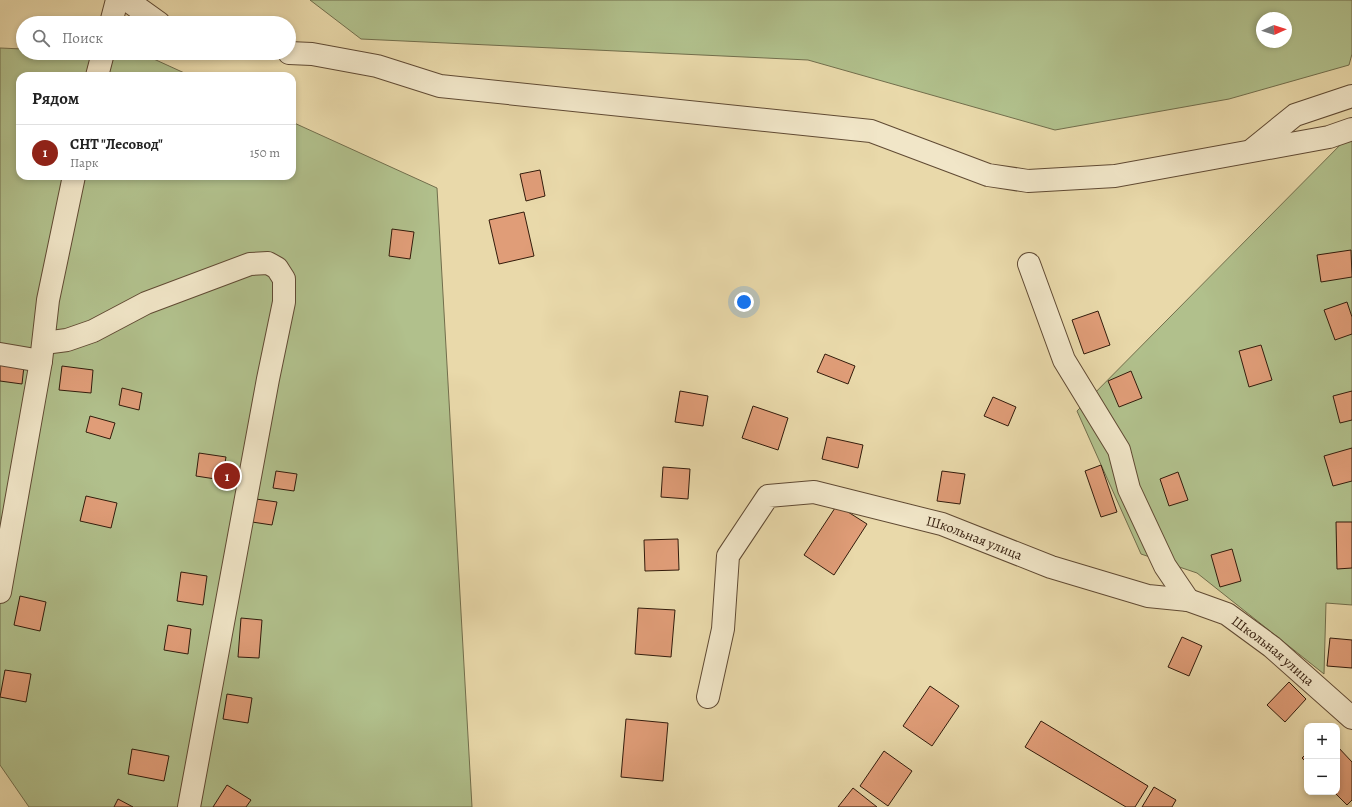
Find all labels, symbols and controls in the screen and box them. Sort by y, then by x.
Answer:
north arrow [1256,12,1292,48]
search box [16,16,296,60]
icon: search [30,27,52,49]
text: Поиск [62,28,103,48]
text: Рядом [32,87,79,110]
text: СНТ "Лесовод" [70,134,163,154]
text: 1 [43,144,47,161]
text: 150 m [250,144,280,161]
text: Парк [70,154,99,171]
your location [734,292,754,312]
pin: 1 [214,461,240,491]
street label: Школьная улица [924,511,1026,565]
street label: Школьная улица [1227,611,1319,691]
map controls [1304,723,1340,795]
button: + [1304,723,1340,759]
button: − [1304,759,1340,795]

